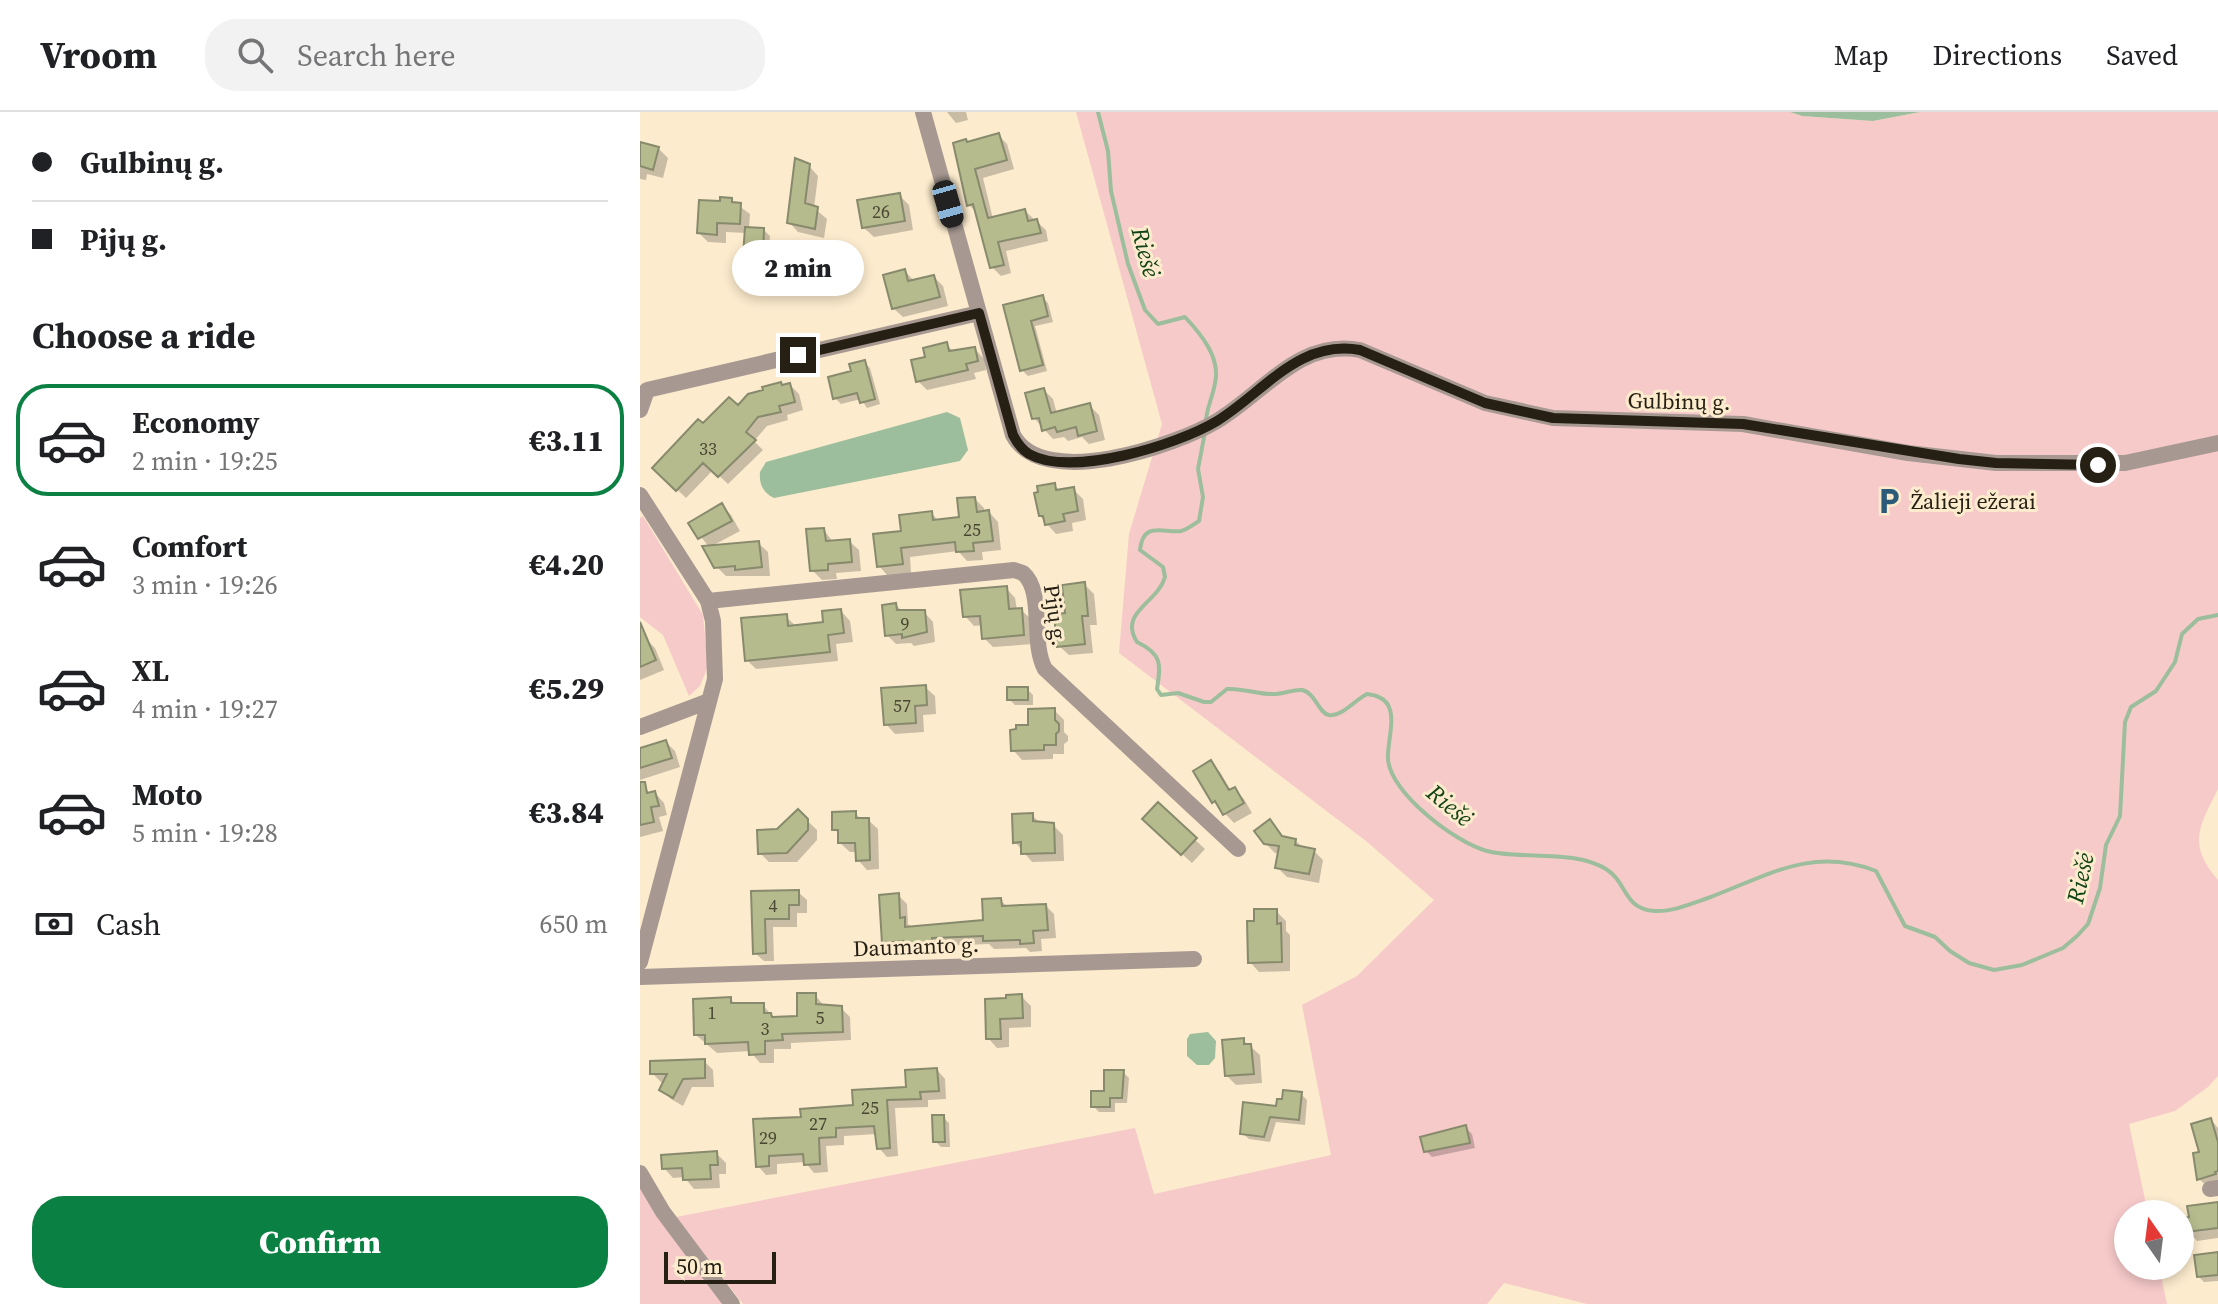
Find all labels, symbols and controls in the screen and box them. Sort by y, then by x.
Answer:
search box [205,19,765,91]
text: Vroom [40,29,157,81]
icon: search [233,33,277,77]
text: Search here [297,35,456,76]
text: Map [1834,36,1889,74]
text: Directions [1933,36,2062,74]
text: Saved [2106,36,2178,74]
text: Gulbinų g. [80,142,224,183]
car [930,178,966,230]
house number: 26 [872,199,890,224]
text: Pijų g. [80,219,167,260]
water label: Riešė [1123,222,1169,281]
callout: 2 min [732,239,864,295]
text: 2 min [764,250,832,286]
text: Choose a ride [32,311,255,360]
route end [780,337,816,373]
street label: Gulbinų g. [1627,385,1731,417]
text: Economy [132,402,260,443]
icon: car [36,404,108,476]
text: €3.11 [529,420,604,461]
house number: 33 [699,436,717,461]
text: 2 min · 19:25 [132,443,278,479]
route start [2080,447,2116,483]
parking icon: Žalieji ežerai [1874,486,1904,516]
place label: Žalieji ežerai [1911,486,2036,516]
house number: 25 [963,517,981,542]
text: Comfort [132,526,247,567]
icon: car [36,528,108,600]
text: €4.20 [529,544,604,585]
text: 3 min · 19:26 [132,567,278,603]
street label: Pijų g. [1037,582,1075,648]
house number: 9 [901,611,910,636]
text: XL [132,650,169,691]
icon: car [36,652,108,724]
text: €5.29 [529,668,604,709]
text: 4 min · 19:27 [132,691,278,727]
house number: 57 [893,693,911,718]
text: Moto [132,774,203,815]
water label: Riešė [1419,775,1480,834]
icon: car [36,776,108,848]
text: €3.84 [529,792,604,833]
text: 5 min · 19:28 [132,815,278,851]
water label: Riešė [2058,849,2102,907]
house number: 4 [769,893,778,918]
icon: cash [32,902,76,946]
text: Cash [96,904,161,945]
text: 650 m [540,906,608,942]
street label: Daumanto g. [852,929,980,963]
house number: 1 [708,1000,717,1025]
house number: 5 [816,1005,825,1030]
house number: 3 [761,1016,770,1041]
house number: 25 [861,1095,879,1120]
house number: 27 [809,1111,827,1136]
house number: 29 [759,1125,777,1150]
button: Confirm [32,1196,608,1288]
north arrow [2114,1200,2194,1280]
map controls [2114,1200,2194,1280]
scale bar [664,1248,776,1284]
text: 50 m [676,1251,723,1281]

